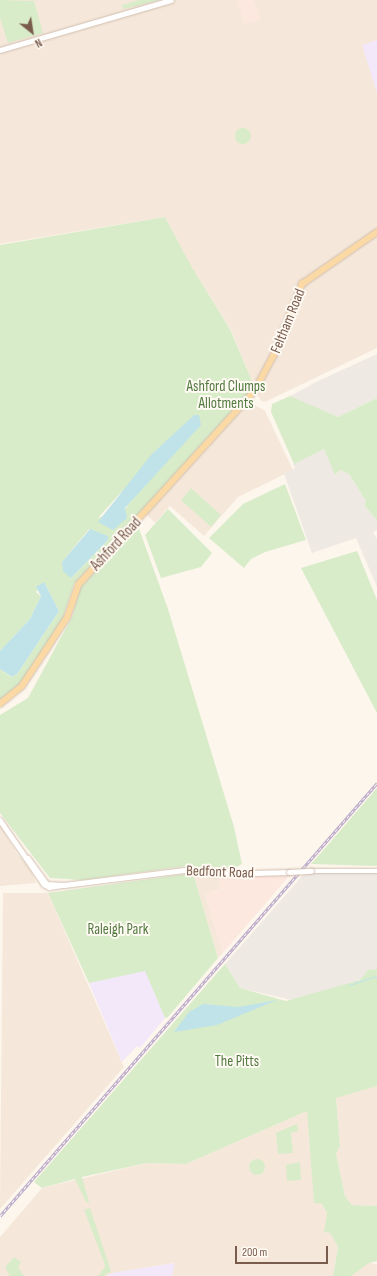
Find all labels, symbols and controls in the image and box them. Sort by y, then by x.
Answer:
north arrow [12,12,52,52]
text: N [32,36,44,50]
street label: Feltham Road [267,286,309,356]
park label: Ashford Clumps Allotments [187,377,265,412]
street label: Ashford Road [87,514,145,574]
street label: Bedfont Road [186,862,254,882]
park label: Raleigh Park [88,921,148,939]
park label: The Pitts [215,1053,259,1071]
scale bar [237,1238,330,1264]
text: 200 m [242,1245,267,1260]

